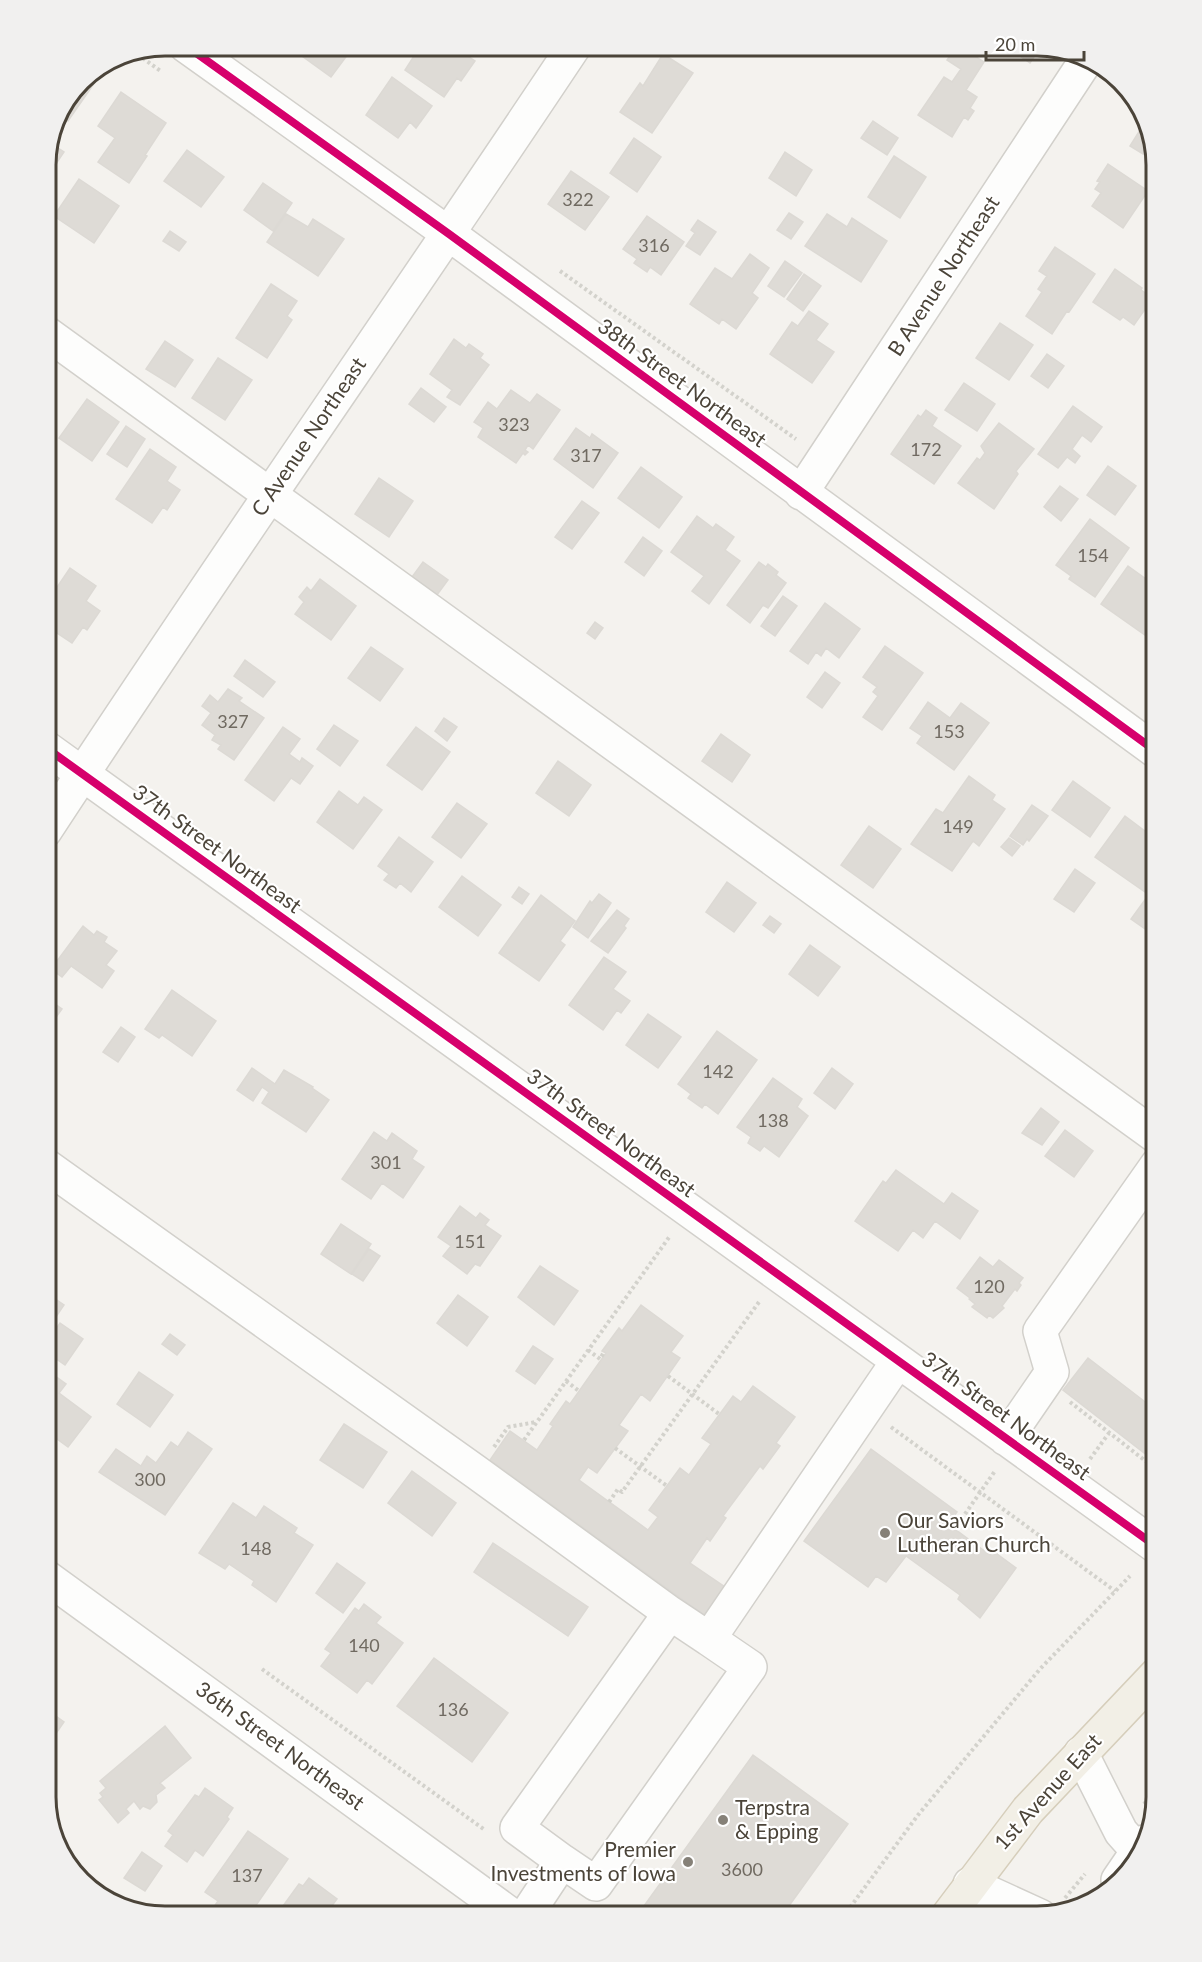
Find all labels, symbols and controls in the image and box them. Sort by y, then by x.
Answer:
scale bar [986,24,1084,62]
text: 20 m [995,33,1035,55]
house number: 322 [562,188,594,210]
street label: B Avenue Northeast [882,190,1004,360]
house number: 316 [638,234,670,256]
street label: 38th Street Northeast [594,312,772,452]
street label: C Avenue Northeast [245,352,370,520]
house number: 323 [498,413,530,435]
house number: 172 [910,438,942,460]
house number: 317 [570,444,602,466]
house number: 154 [1077,544,1109,566]
house number: 327 [217,710,249,732]
house number: 153 [933,720,965,742]
street label: 37th Street Northeast [129,778,307,918]
house number: 149 [942,815,974,837]
house number: 142 [702,1060,734,1082]
street label: 37th Street Northeast [523,1062,701,1202]
house number: 138 [757,1109,789,1131]
house number: 301 [370,1151,402,1173]
house number: 151 [454,1230,486,1252]
house number: 120 [973,1275,1005,1297]
street label: 37th Street Northeast [918,1345,1096,1485]
house number: 300 [134,1468,166,1490]
place label: Our Saviors Lutheran Church [897,1507,1051,1556]
marker: Our Saviors Lutheran Church [878,1526,892,1540]
house number: 148 [240,1537,272,1559]
house number: 140 [348,1634,380,1656]
street label: 36th Street Northeast [192,1675,370,1815]
house number: 136 [437,1698,469,1720]
street label: 1st Avenue East [988,1728,1106,1854]
place label: Terpstra & Epping [735,1794,818,1843]
marker: Terpstra & Epping [716,1813,730,1827]
place label: Premier Investments of Iowa [490,1836,676,1885]
marker: Premier Investments of Iowa [681,1855,695,1869]
house number: 3600 [721,1858,763,1880]
house number: 137 [231,1864,263,1886]

